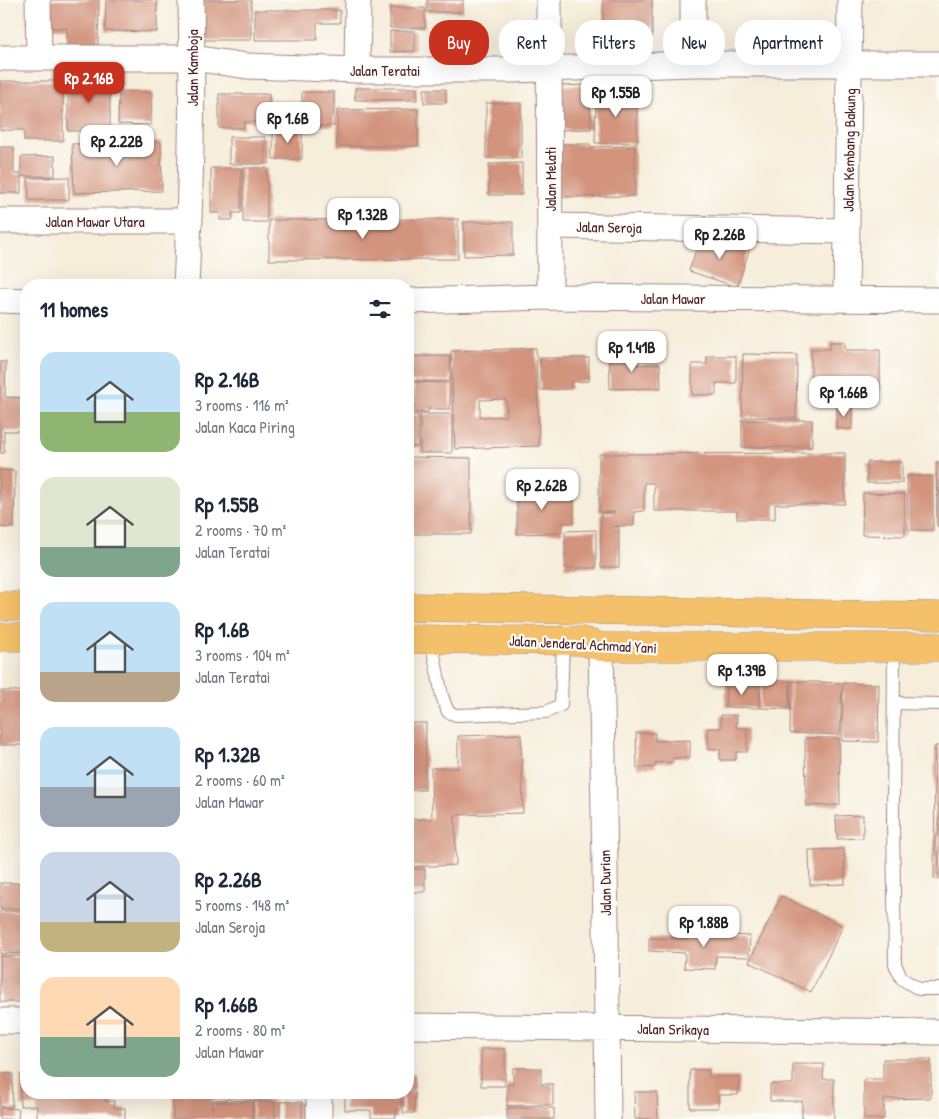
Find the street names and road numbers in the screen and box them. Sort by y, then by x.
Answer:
street label: Jalan Kamboja [182,29,203,107]
street label: Jalan Teratai [350,60,420,81]
street label: Jalan Kembang Bakung [837,88,861,212]
street label: Jalan Melati [540,147,561,211]
street label: Jalan Mawar Utara [45,211,145,232]
street label: Jalan Seroja [576,216,642,238]
street label: Jalan Mawar [641,288,706,309]
street label: Jalan Jenderal Achmad Yani [508,630,658,658]
street label: Jalan Durian [594,849,616,916]
street label: Jalan Srikaya [637,1018,709,1040]

